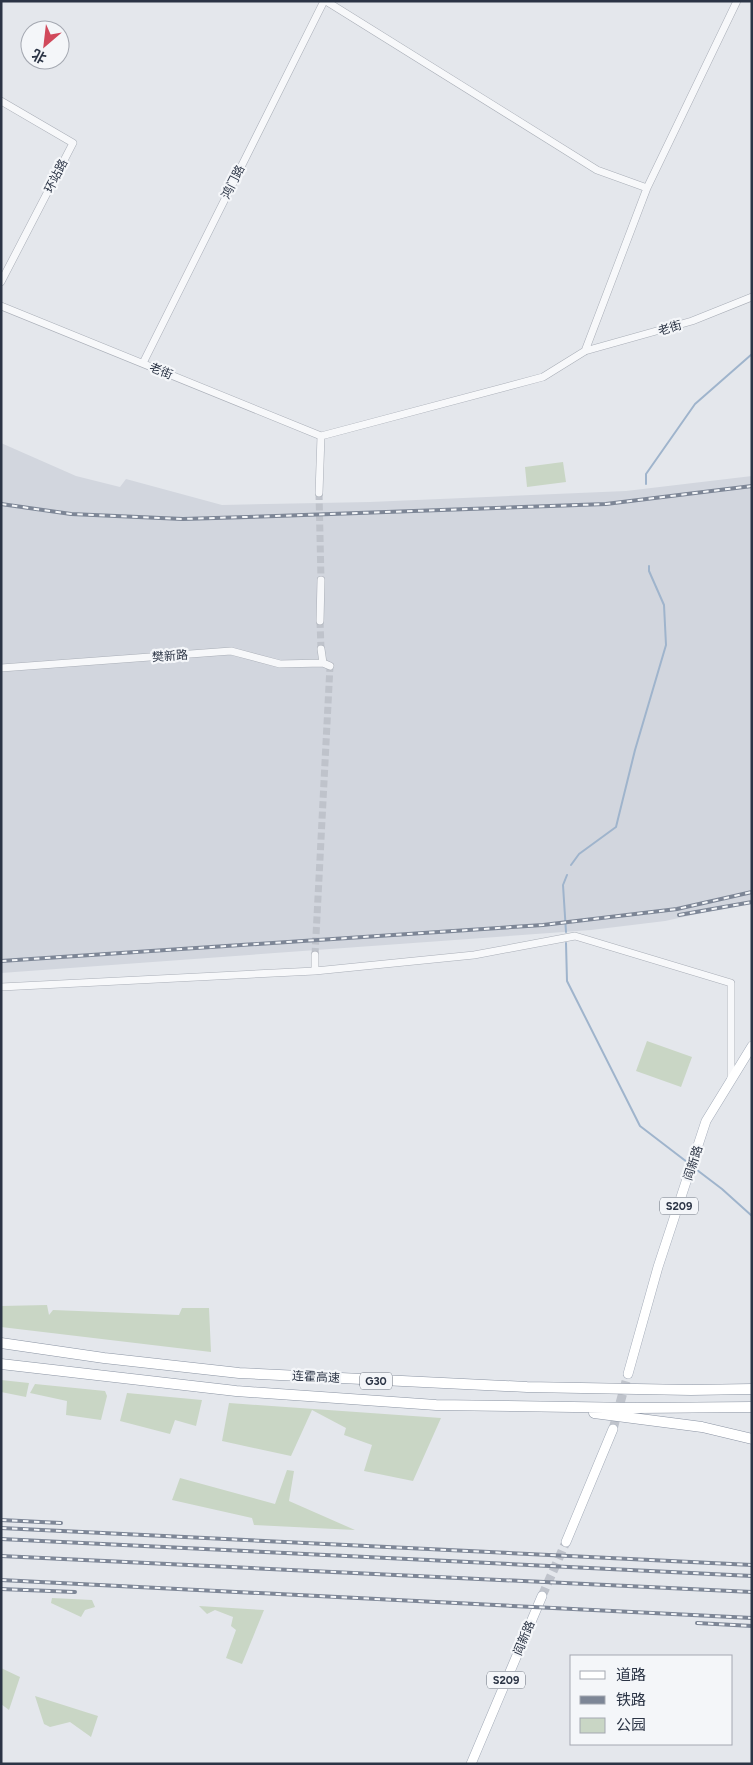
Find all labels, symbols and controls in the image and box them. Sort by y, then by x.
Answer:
north arrow [20,20,70,70]
text: 北 [29,45,49,67]
street label: 环站路 [42,157,70,195]
street label: 鸿门路 [219,163,247,201]
street label: 老街 [657,318,683,338]
street label: 老街 [147,360,175,382]
street label: 樊新路 [152,648,188,664]
street label: 阎新路 [681,1144,705,1182]
road number: S209 [660,1198,698,1214]
street label: 连霍高速 [292,1369,340,1385]
road number: G30 [360,1372,392,1390]
street label: 阎新路 [511,1619,537,1657]
legend [570,1655,733,1745]
text: 道路 [616,1666,646,1684]
road number: S209 [487,1672,525,1688]
text: 铁路 [616,1691,646,1709]
text: 公园 [616,1716,646,1734]

